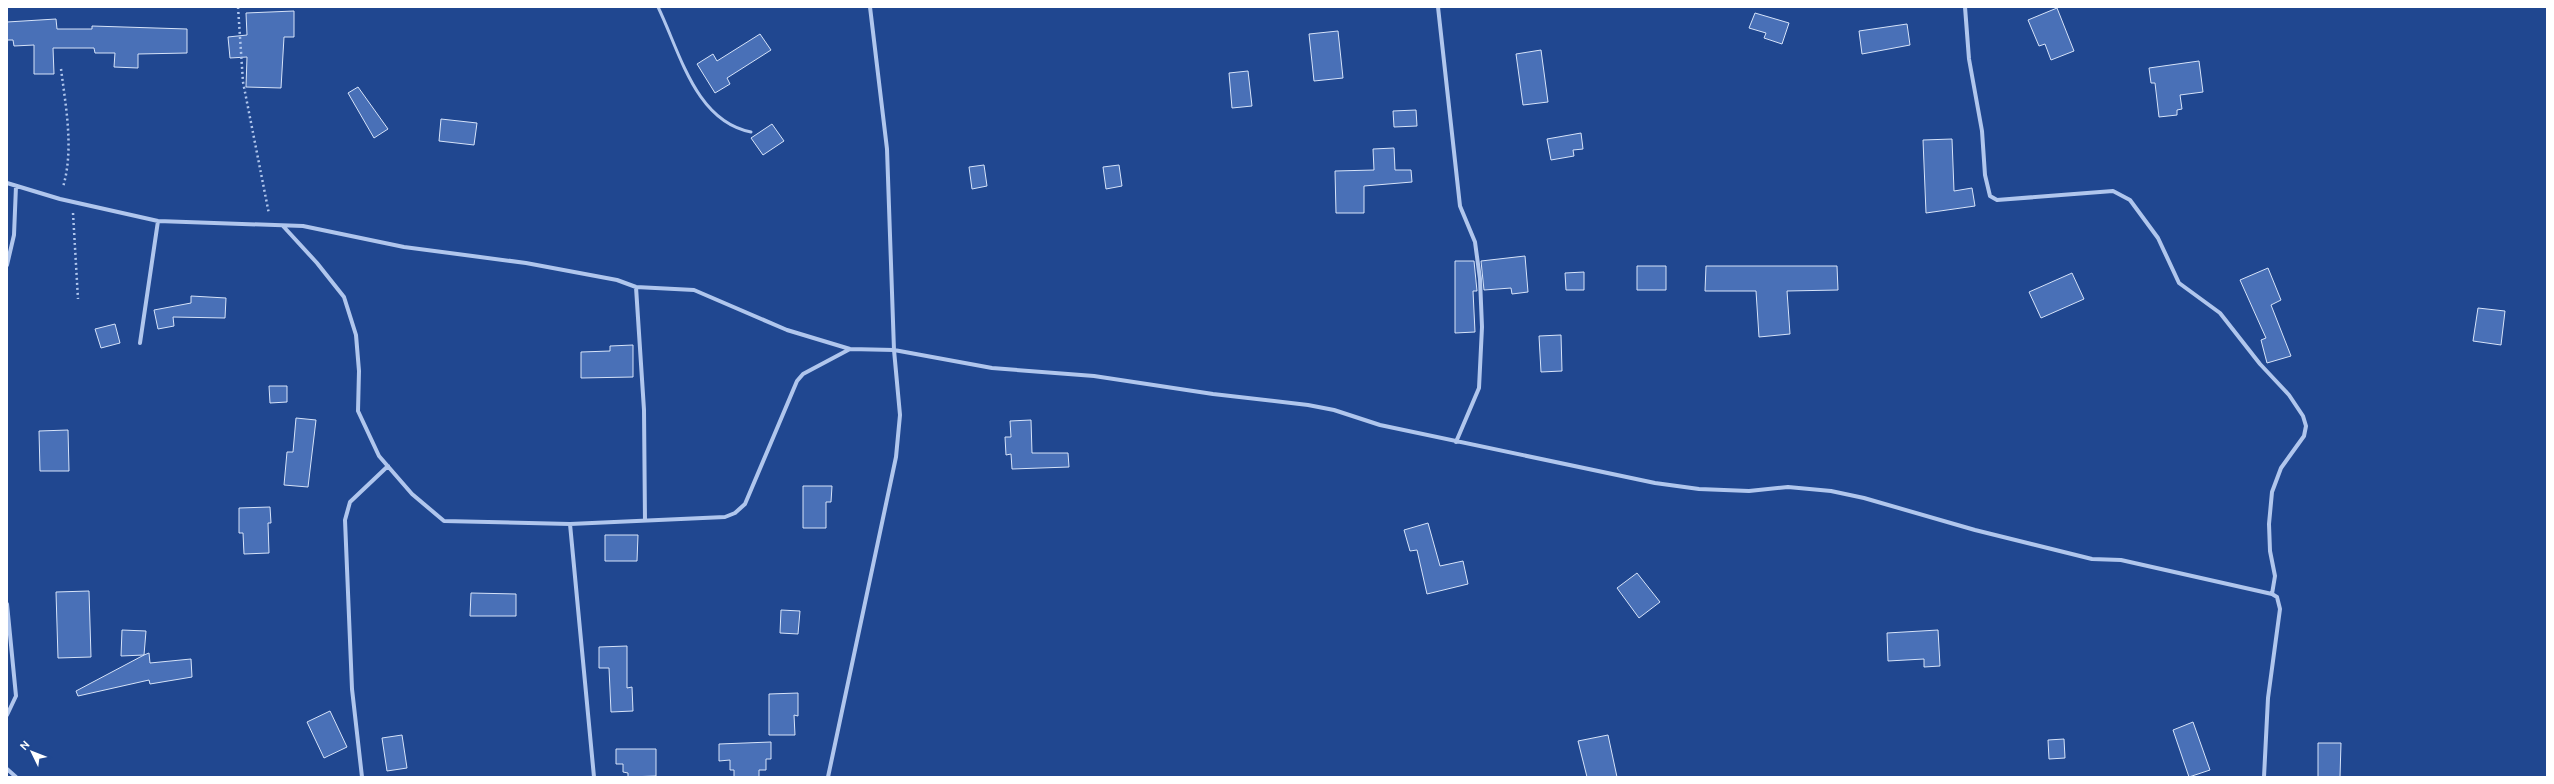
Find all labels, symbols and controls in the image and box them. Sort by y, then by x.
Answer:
north arrow [12,732,52,772]
text: N [17,738,32,752]

